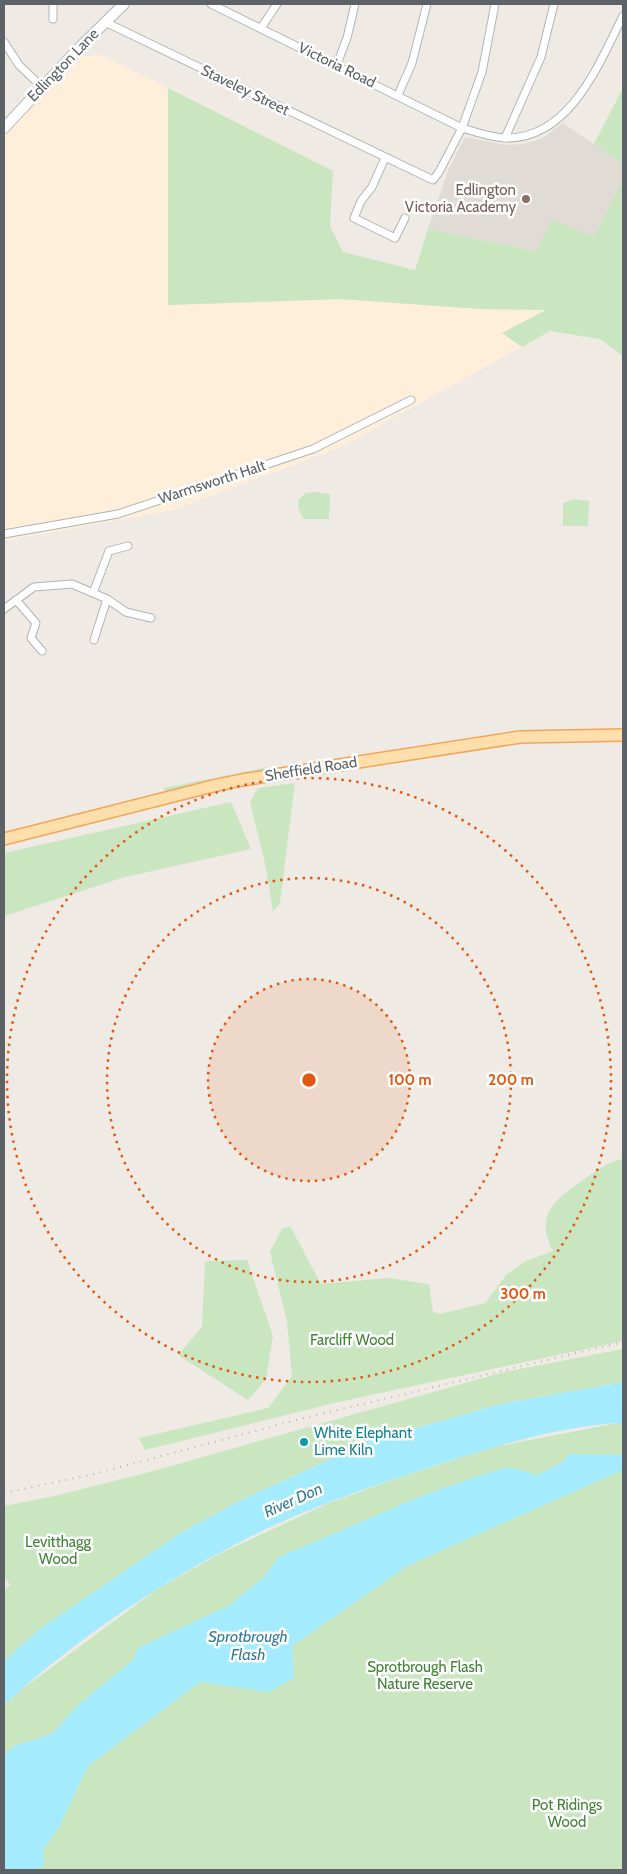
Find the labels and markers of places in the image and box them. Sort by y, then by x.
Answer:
place label: Edlington Victoria Academy [405,181,516,216]
marker: Edlington Victoria Academy [520,193,532,205]
centre of rings [300,1071,318,1089]
place label: White Elephant Lime Kiln [314,1424,412,1459]
marker: White Elephant Lime Kiln [298,1436,310,1448]

